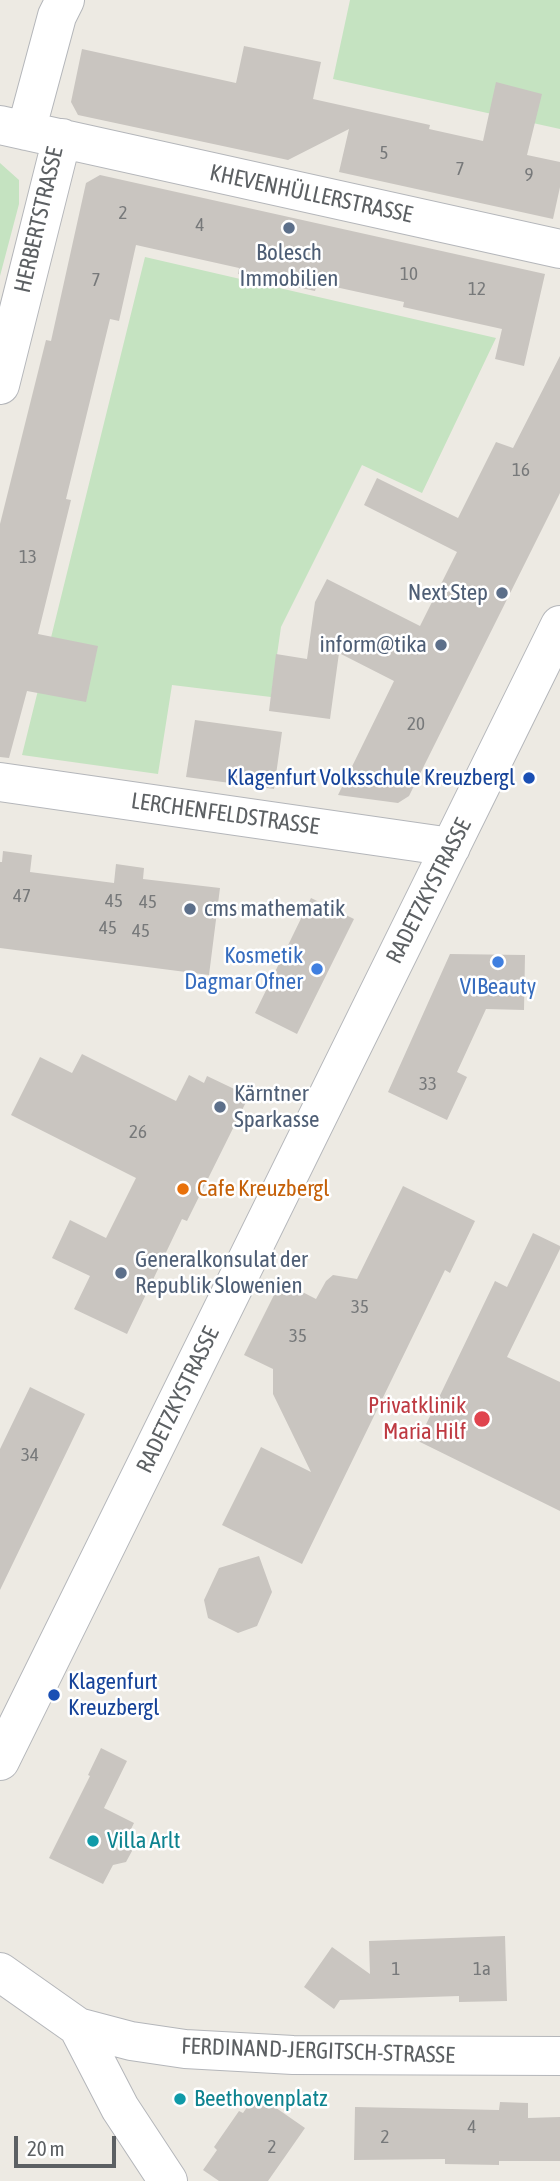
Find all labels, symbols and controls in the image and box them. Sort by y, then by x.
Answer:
house number: 5 [380,142,388,164]
street label: HERBERTSTRASSE [9,144,69,296]
house number: 7 [456,158,464,180]
street label: KHEVENHÜLLERSTRASSE [207,159,415,229]
house number: 9 [525,164,533,186]
house number: 2 [119,202,127,224]
house number: 4 [196,214,204,236]
marker: Bolesch Immobilien [281,220,297,236]
place label: Bolesch Immobilien [240,239,338,293]
house number: 10 [400,263,418,285]
house number: 7 [92,269,100,291]
house number: 12 [468,278,486,300]
house number: 16 [512,459,530,481]
house number: 13 [19,546,37,568]
place label: Next Step [408,579,488,607]
marker: Next Step [494,585,510,601]
place label: inform@tika [319,631,427,659]
marker: inform@tika [433,637,449,653]
house number: 20 [407,713,425,735]
place label: Klagenfurt Volksschule Kreuzbergl [227,764,515,792]
marker: Klagenfurt Volksschule Kreuzbergl [521,770,537,786]
street label: LERCHENFELDSTRASSE [129,787,321,841]
street label: RADETZKYSTRASSE [381,814,477,968]
house number: 47 [13,885,31,907]
house number: 45 [105,890,123,912]
house number: 45 [139,891,157,913]
place label: cms mathematik [204,895,345,923]
marker: cms mathematik [182,901,198,917]
house number: 45 [99,917,117,939]
house number: 45 [132,920,150,942]
place label: Kosmetik Dagmar Ofner [184,942,303,996]
marker: VIBeauty [490,954,506,970]
marker: Kosmetik Dagmar Ofner [309,961,325,977]
place label: VIBeauty [460,973,536,1001]
house number: 33 [419,1073,437,1095]
place label: Kärntner Sparkasse [234,1080,320,1134]
marker: Kärntner Sparkasse [212,1099,228,1115]
house number: 26 [129,1121,147,1143]
place label: Cafe Kreuzbergl [197,1175,329,1203]
marker: Cafe Kreuzbergl [175,1181,191,1197]
place label: Generalkonsulat der Republik Slowenien [135,1246,308,1300]
marker: Generalkonsulat der Republik Slowenien [113,1265,129,1281]
house number: 35 [351,1296,369,1318]
street label: RADETZKYSTRASSE [131,1322,225,1478]
house number: 35 [289,1325,307,1347]
place label: Privatklinik Maria Hilf [368,1392,466,1446]
marker: Privatklinik Maria Hilf [472,1409,492,1429]
house number: 34 [21,1444,39,1466]
place label: Klagenfurt Kreuzbergl [68,1668,159,1722]
marker: Klagenfurt Kreuzbergl [46,1687,62,1703]
place label: Villa Arlt [107,1827,180,1855]
marker: Villa Arlt [85,1833,101,1849]
house number: 1 [392,1958,400,1980]
house number: 1a [473,1958,491,1980]
street label: FERDINAND-JERGITSCH-STRASSE [181,2032,455,2070]
place label: Beethovenplatz [194,2085,327,2113]
marker: Beethovenplatz [172,2091,188,2107]
house number: 4 [468,2116,476,2138]
scale bar [18,2122,119,2166]
house number: 2 [381,2126,389,2148]
text: 20 m [27,2136,65,2160]
house number: 2 [268,2136,276,2158]

